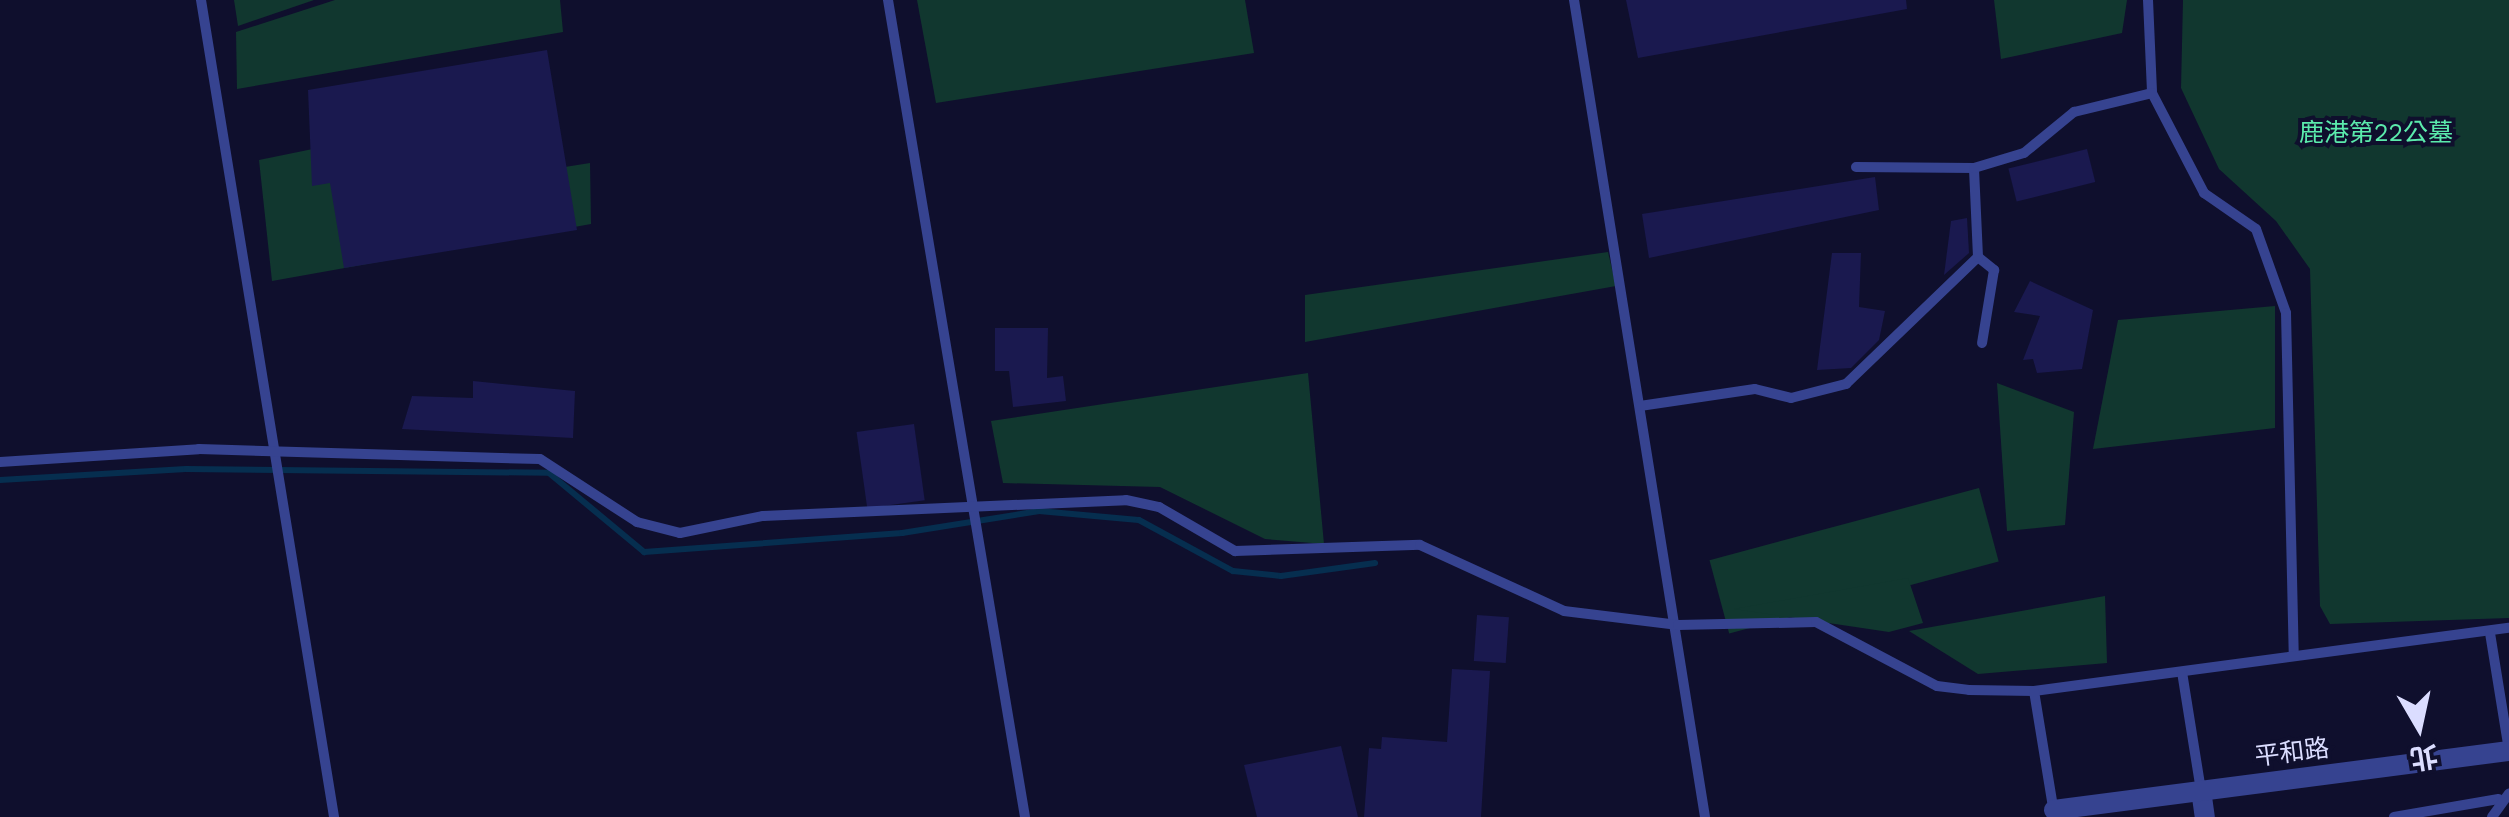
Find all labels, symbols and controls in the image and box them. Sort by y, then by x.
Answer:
park label: 鹿港第22公墓 [2299,118,2453,148]
north arrow [2369,677,2469,777]
street label: 平和路 [2253,734,2331,772]
text: 北 [2407,739,2440,776]

